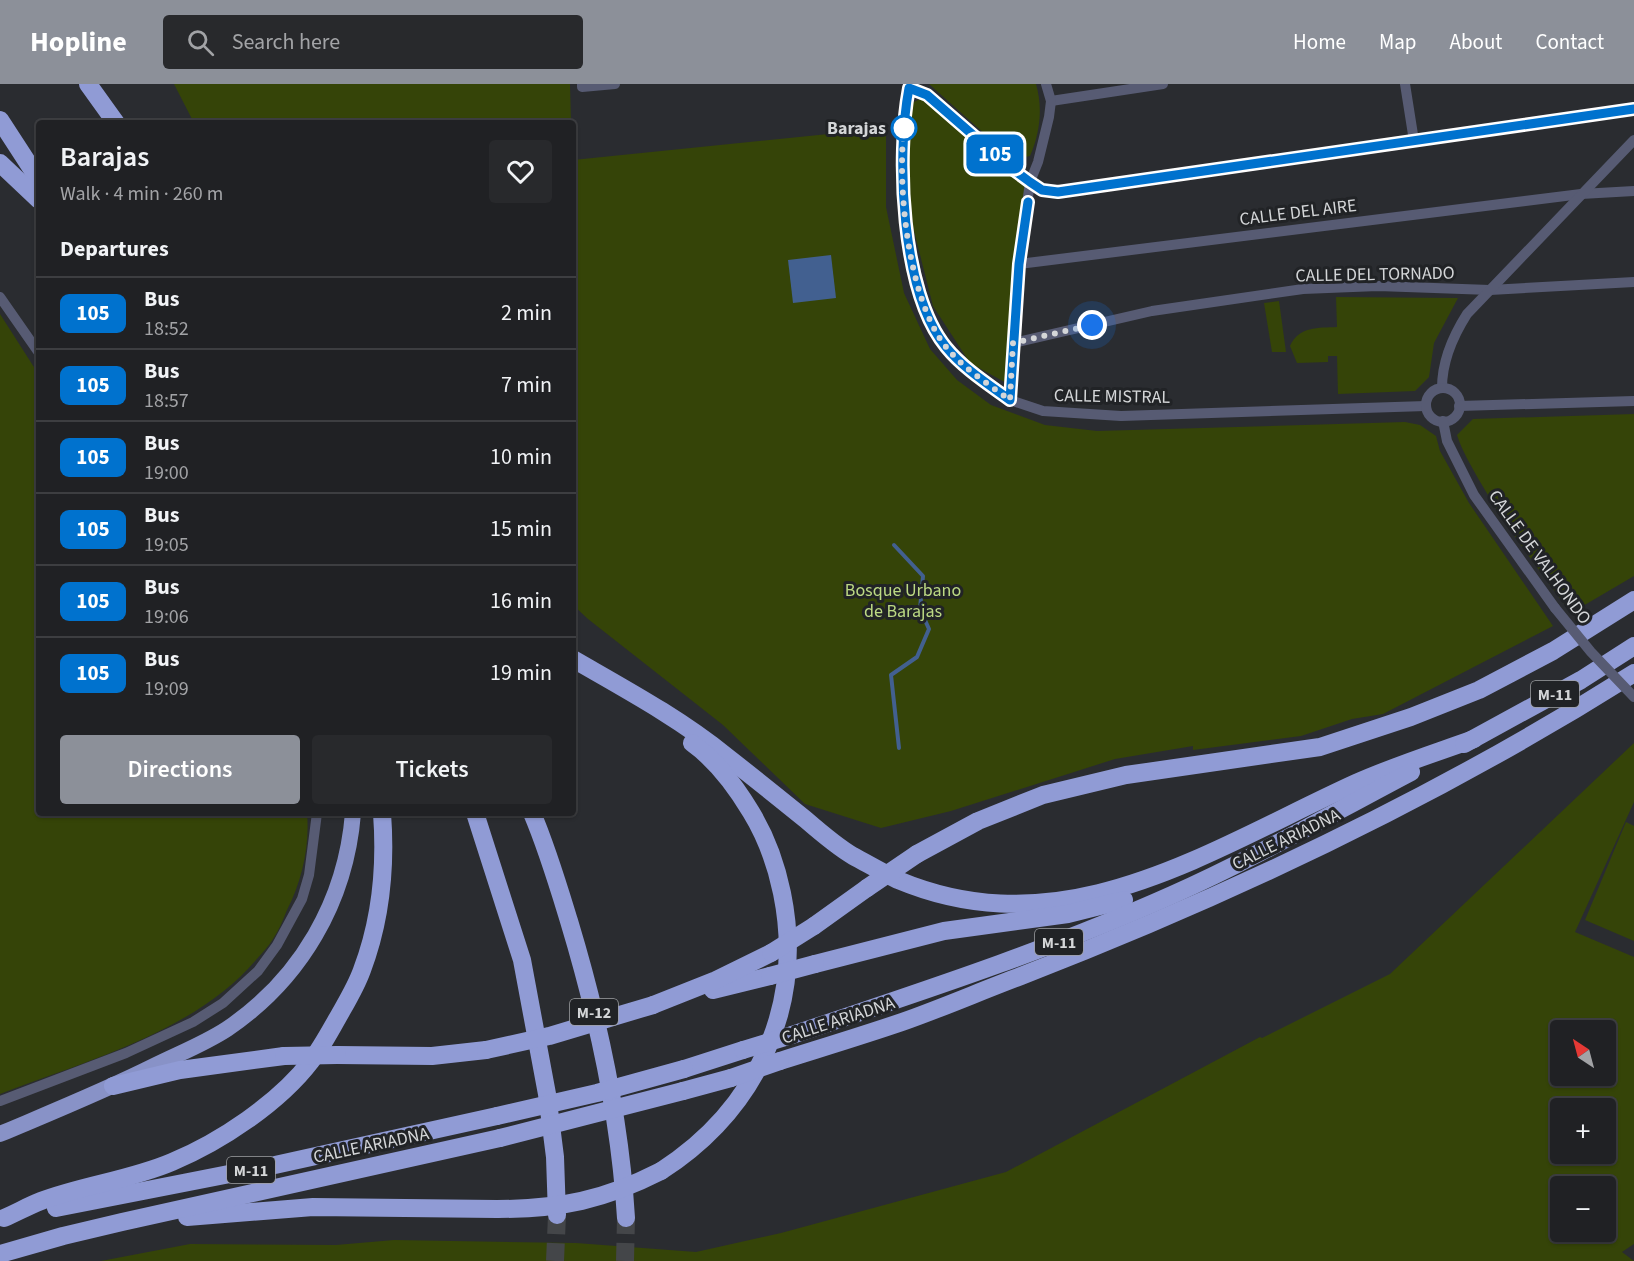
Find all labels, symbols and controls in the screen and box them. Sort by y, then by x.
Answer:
search box [163,15,583,69]
text: Hopline [30,22,127,62]
icon: search [184,26,217,59]
text: Search here [232,26,340,58]
text: Home [1293,27,1346,57]
text: Map [1379,27,1417,57]
text: About [1450,27,1502,57]
text: Contact [1535,27,1604,57]
marker: Barajas [891,115,917,141]
place label: Barajas [827,116,886,141]
line badge: 105 [960,134,1030,174]
text: Barajas [60,137,149,177]
text: 105 [978,139,1012,169]
button: heart [489,140,552,203]
text: Walk · 4 min · 260 m [60,180,223,208]
street label: CALLE DEL AIRE [1238,193,1358,232]
text: Departures [60,233,169,265]
street label: CALLE DEL TORNADO [1295,261,1455,288]
text: Bus [144,283,180,315]
text: 2 min [501,297,552,329]
text: 105 [76,298,110,328]
your location [1077,310,1107,340]
text: 18:52 [144,315,189,343]
text: Bus [144,355,180,387]
text: 7 min [501,369,552,401]
text: 105 [76,370,110,400]
street label: CALLE MISTRAL [1054,383,1170,410]
text: 18:57 [144,387,189,415]
text: Bus [144,427,180,459]
text: 10 min [490,441,552,473]
text: 105 [76,442,110,472]
text: 19:00 [144,459,189,487]
street label: CALLE DE VALHONDO [1482,485,1597,630]
text: Bus [144,499,180,531]
text: 15 min [490,513,552,545]
text: 105 [76,514,110,544]
text: 19:05 [144,531,189,559]
text: Bus [144,571,180,603]
park label: Bosque Urbano de Barajas [845,578,961,624]
text: 16 min [490,585,552,617]
text: 105 [76,586,110,616]
text: 19:06 [144,603,189,631]
text: Bus [144,643,180,675]
text: 19 min [490,657,552,689]
text: 105 [76,658,110,688]
text: 19:09 [144,675,189,703]
road number: M-11 [1531,681,1579,707]
button: Directions [60,735,300,804]
button: Tickets [312,735,552,804]
street label: CALLE ARIADNA [1228,802,1345,876]
road number: M-11 [1035,929,1083,955]
street label: CALLE ARIADNA [778,990,898,1051]
road number: M-12 [570,999,618,1025]
north arrow [1550,1020,1616,1086]
map controls [1550,1020,1616,1242]
button: + [1550,1098,1616,1164]
street label: CALLE ARIADNA [311,1121,431,1170]
road number: M-11 [227,1157,275,1183]
button: − [1550,1176,1616,1242]

